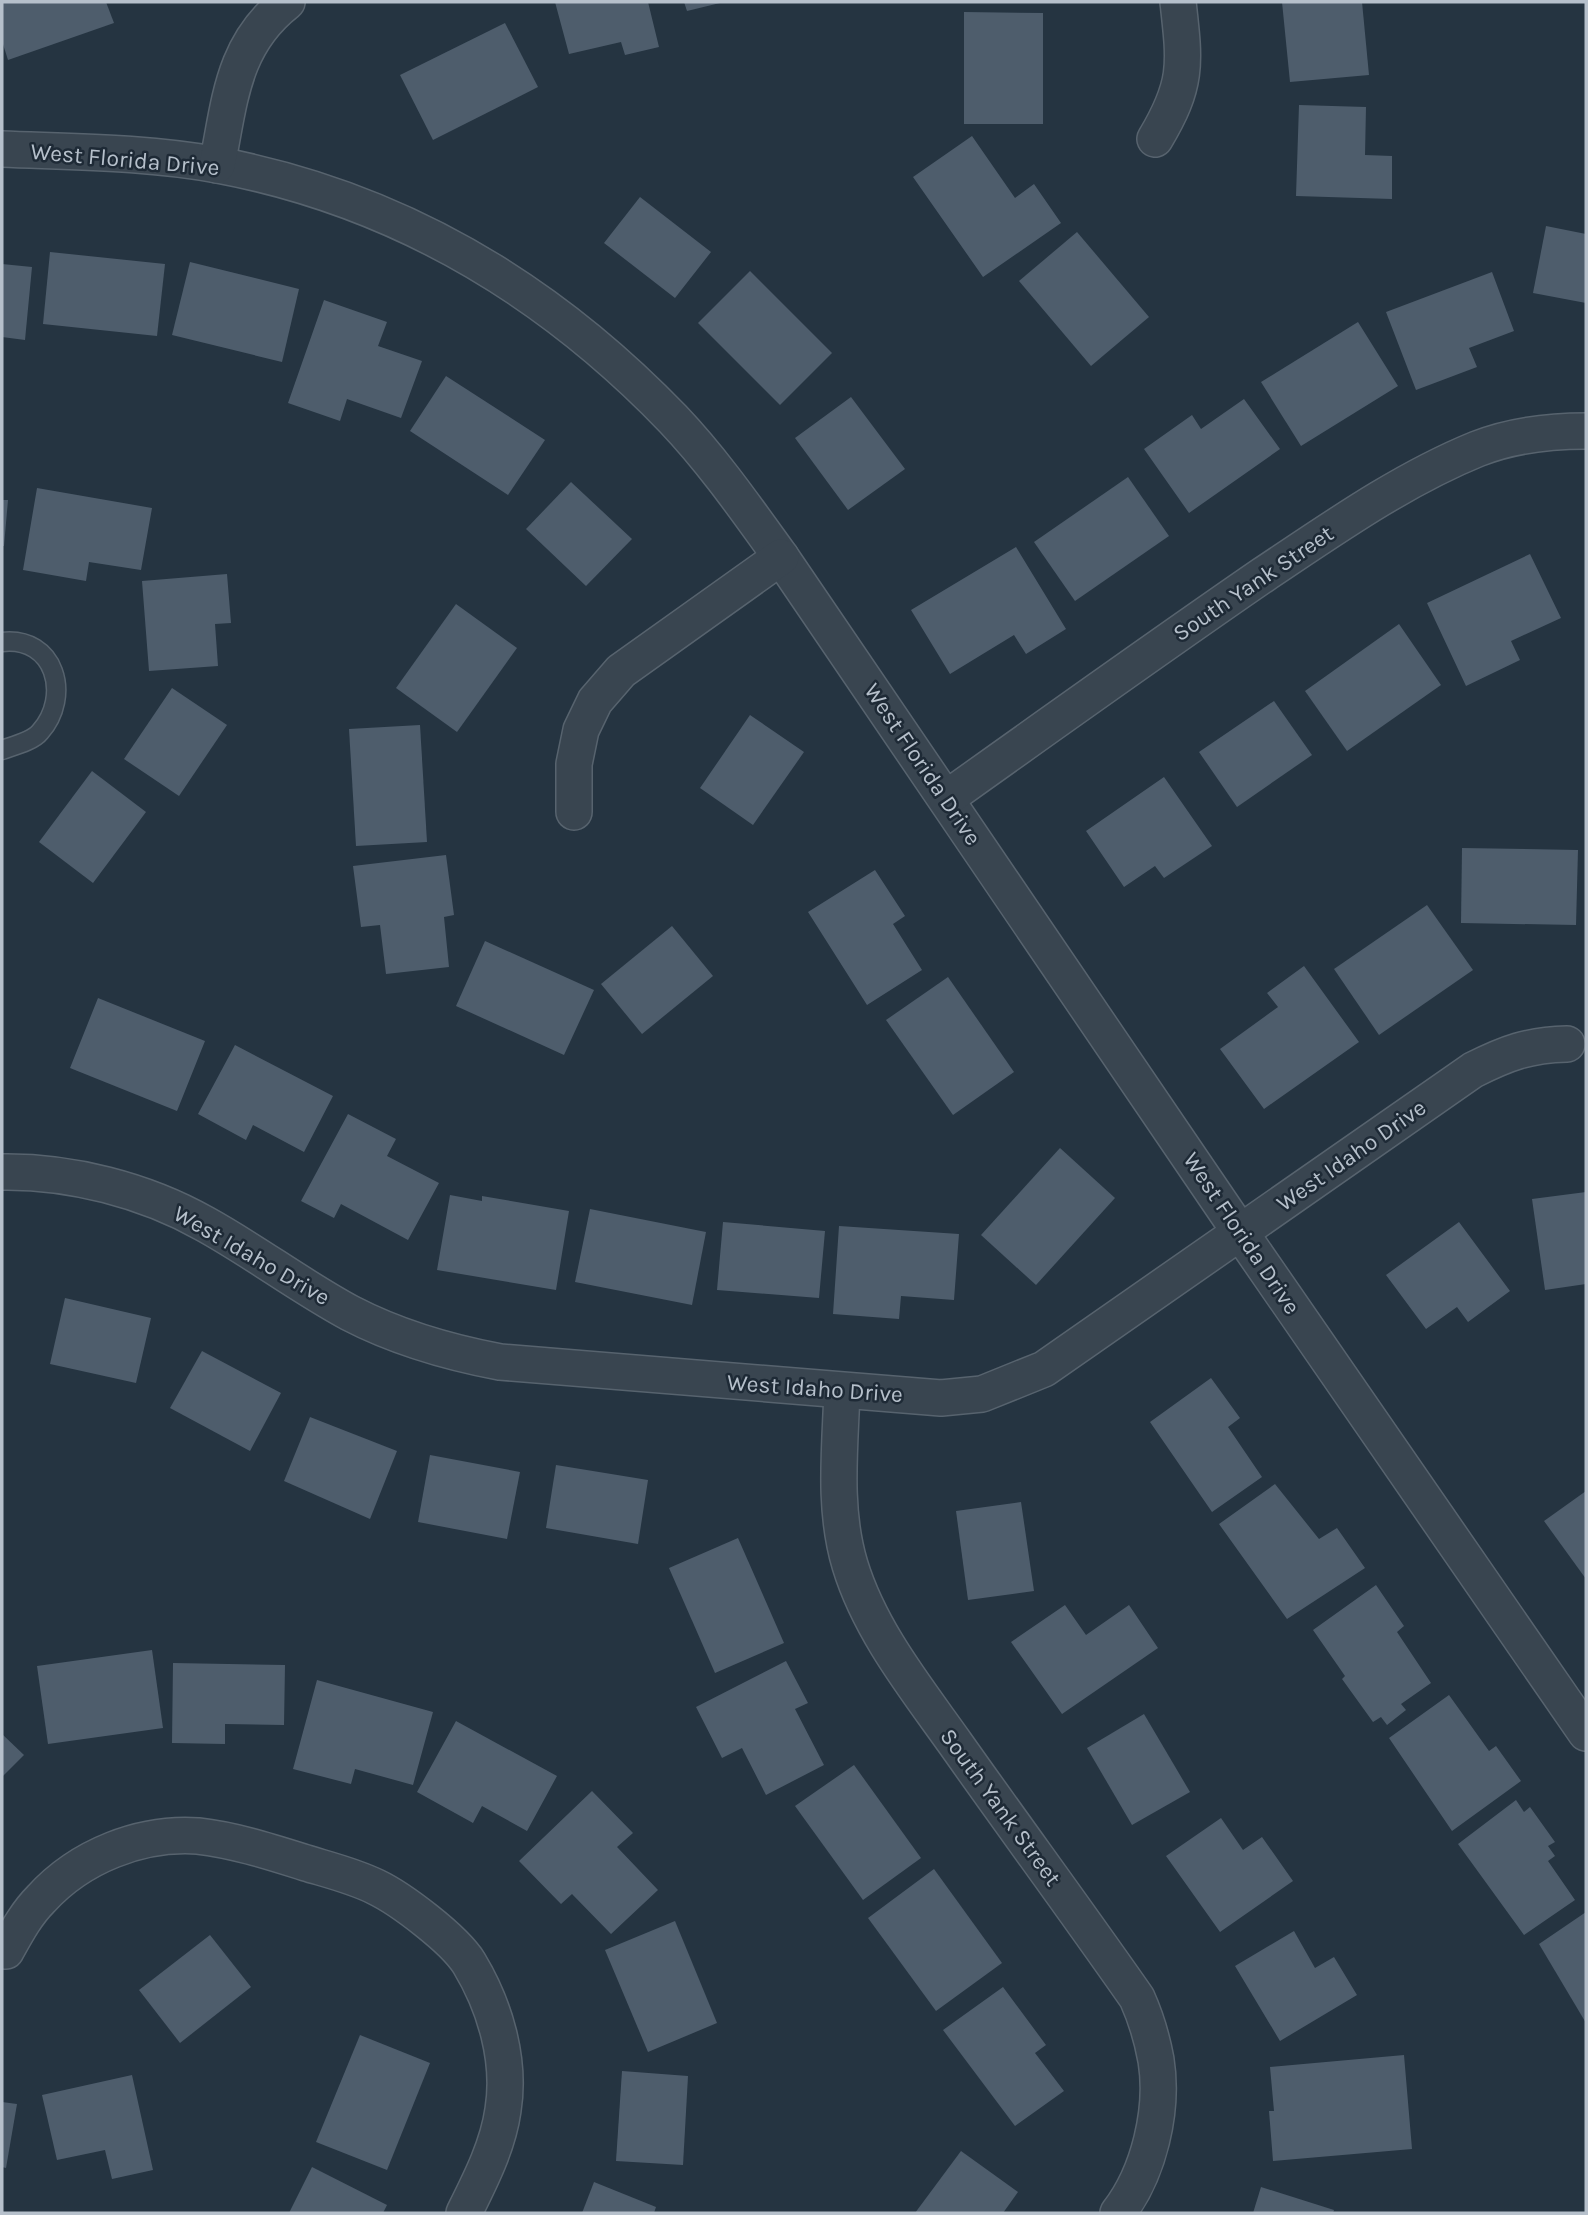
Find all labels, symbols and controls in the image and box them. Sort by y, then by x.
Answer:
street label: West Florida Drive [29,138,221,181]
street label: South Yank Street [1168,520,1339,647]
street label: West Florida Drive [858,678,987,850]
street label: West Idaho Drive [1271,1094,1431,1217]
street label: West Florida Drive [1177,1147,1306,1319]
street label: West Idaho Drive [169,1200,335,1311]
street label: West Idaho Drive [726,1369,904,1408]
street label: South Yank Street [935,1723,1067,1891]

